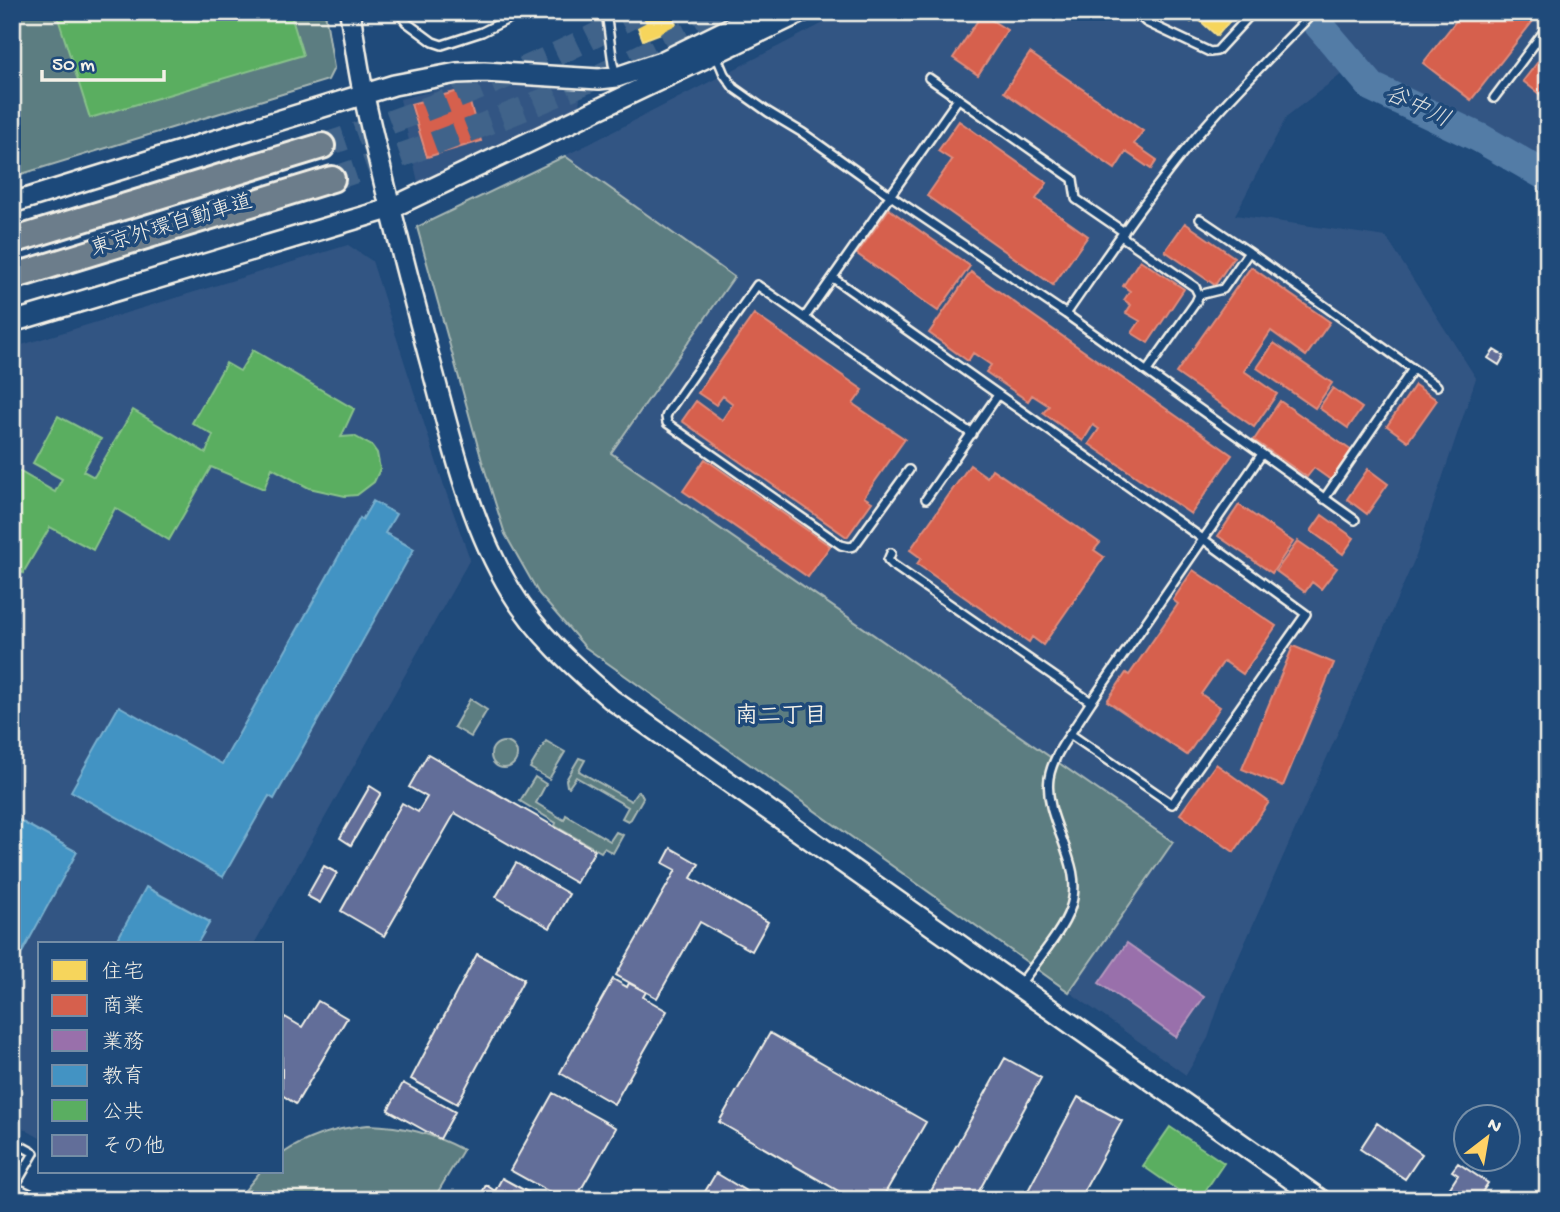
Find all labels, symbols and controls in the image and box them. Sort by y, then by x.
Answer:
scale bar [42,38,164,82]
text: 50 m [52,54,95,79]
water label: 谷中川 [1380,80,1454,135]
street label: 東京外環自動車道 [87,189,256,264]
district label: 南二丁目 [735,703,827,731]
legend [38,942,284,1174]
text: 住宅 [102,961,144,987]
text: 商業 [102,995,144,1021]
text: 業務 [102,1030,144,1057]
text: 教育 [102,1064,144,1091]
text: 公共 [102,1101,144,1127]
north arrow [1452,1104,1522,1174]
text: N [1483,1113,1505,1139]
text: その他 [102,1135,165,1161]

